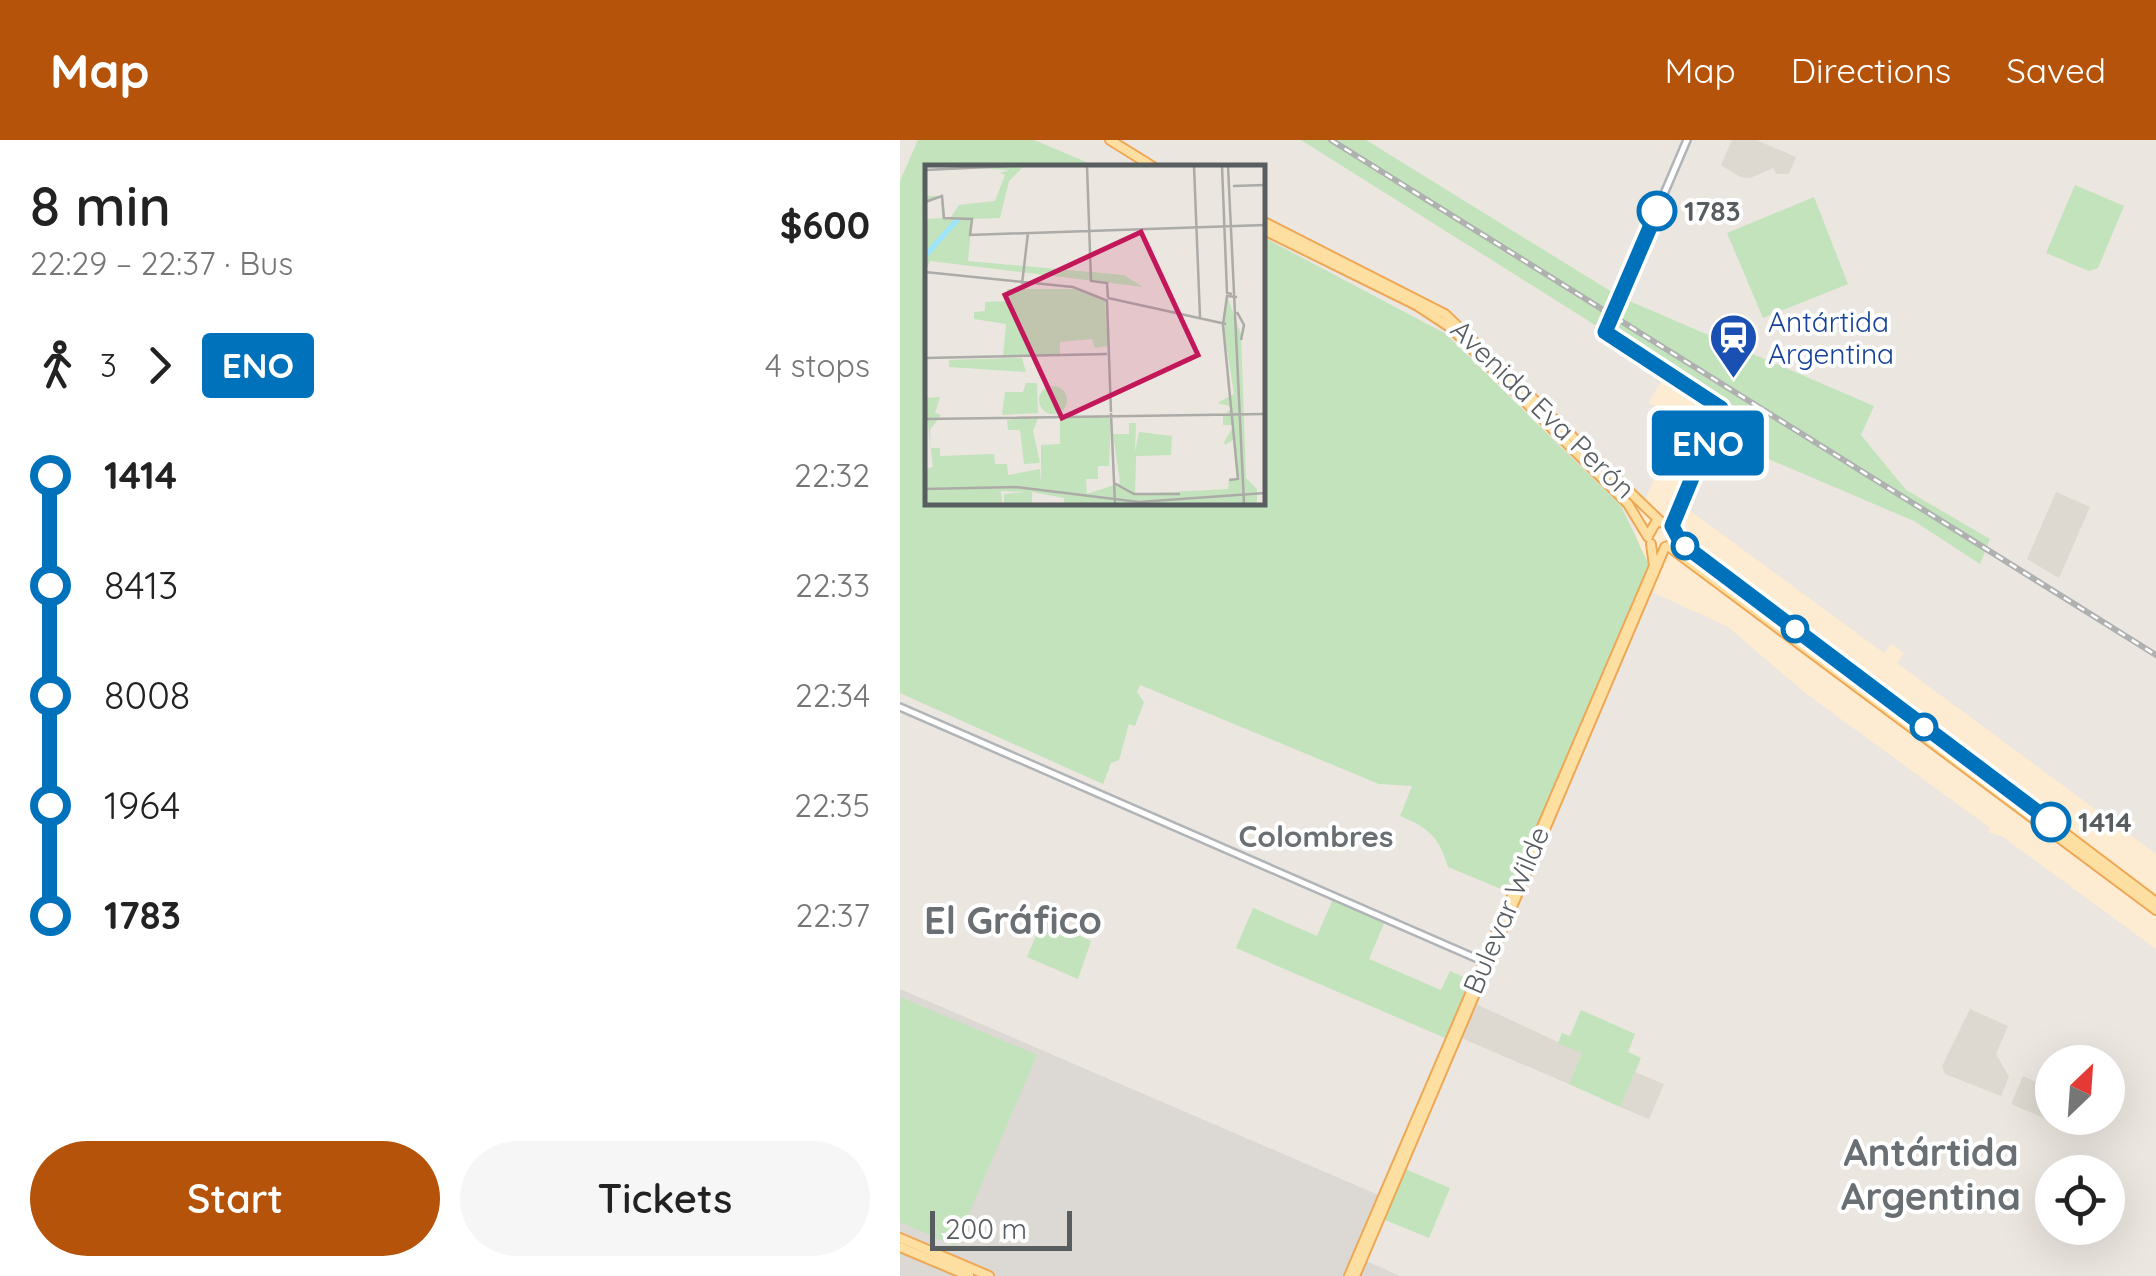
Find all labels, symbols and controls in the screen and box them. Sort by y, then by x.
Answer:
text: Map [50,40,150,100]
text: Map [1664,48,1736,92]
text: Directions [1791,48,1951,92]
text: Saved [2006,48,2106,92]
inset map [925,165,1265,505]
text: 8 min [30,171,171,240]
marker: 1783 [1638,192,1676,230]
place label: 1783 [1684,193,1741,228]
text: $600 [780,201,870,249]
text: 22:29 – 22:37 · Bus [30,243,293,283]
place label: Antártida Argentina [1768,304,1894,371]
street label: Avenida Eva Perón [1444,312,1643,505]
station icon: Antártida Argentina [1707,312,1759,380]
icon: walk [30,338,85,393]
icon: forward [132,338,187,393]
text: ENO [222,343,294,387]
text: 3 [100,345,117,385]
text: 4 stops [765,345,870,385]
line badge: ENO [1650,410,1766,476]
text: ENO [1672,421,1744,465]
text: 1414 [104,451,177,499]
text: 22:32 [794,455,870,495]
unlabelled marker [1672,533,1698,559]
text: 8413 [104,561,178,609]
text: 22:33 [795,565,870,605]
unlabelled marker [1782,616,1808,642]
text: 8008 [104,671,190,719]
text: 22:34 [795,675,870,715]
unlabelled marker [1911,714,1937,740]
text: 1964 [104,781,180,829]
text: 22:35 [794,785,870,825]
marker: 1414 [2032,803,2070,841]
place label: 1414 [2078,804,2132,839]
district label: Colombres [1238,817,1394,855]
street label: Bulevar Wilde [1455,821,1556,999]
text: 1783 [104,891,181,939]
text: 22:37 [795,895,870,935]
district label: El Gráfico [924,896,1102,944]
north arrow [2035,1045,2125,1135]
map controls [2035,1045,2125,1245]
district label: Antártida Argentina [1841,1128,2021,1220]
button: Start [30,1141,440,1256]
button: Tickets [460,1141,870,1256]
button: locate [2035,1155,2125,1245]
scale bar [930,1206,1072,1250]
text: 200 m [945,1211,1027,1246]

